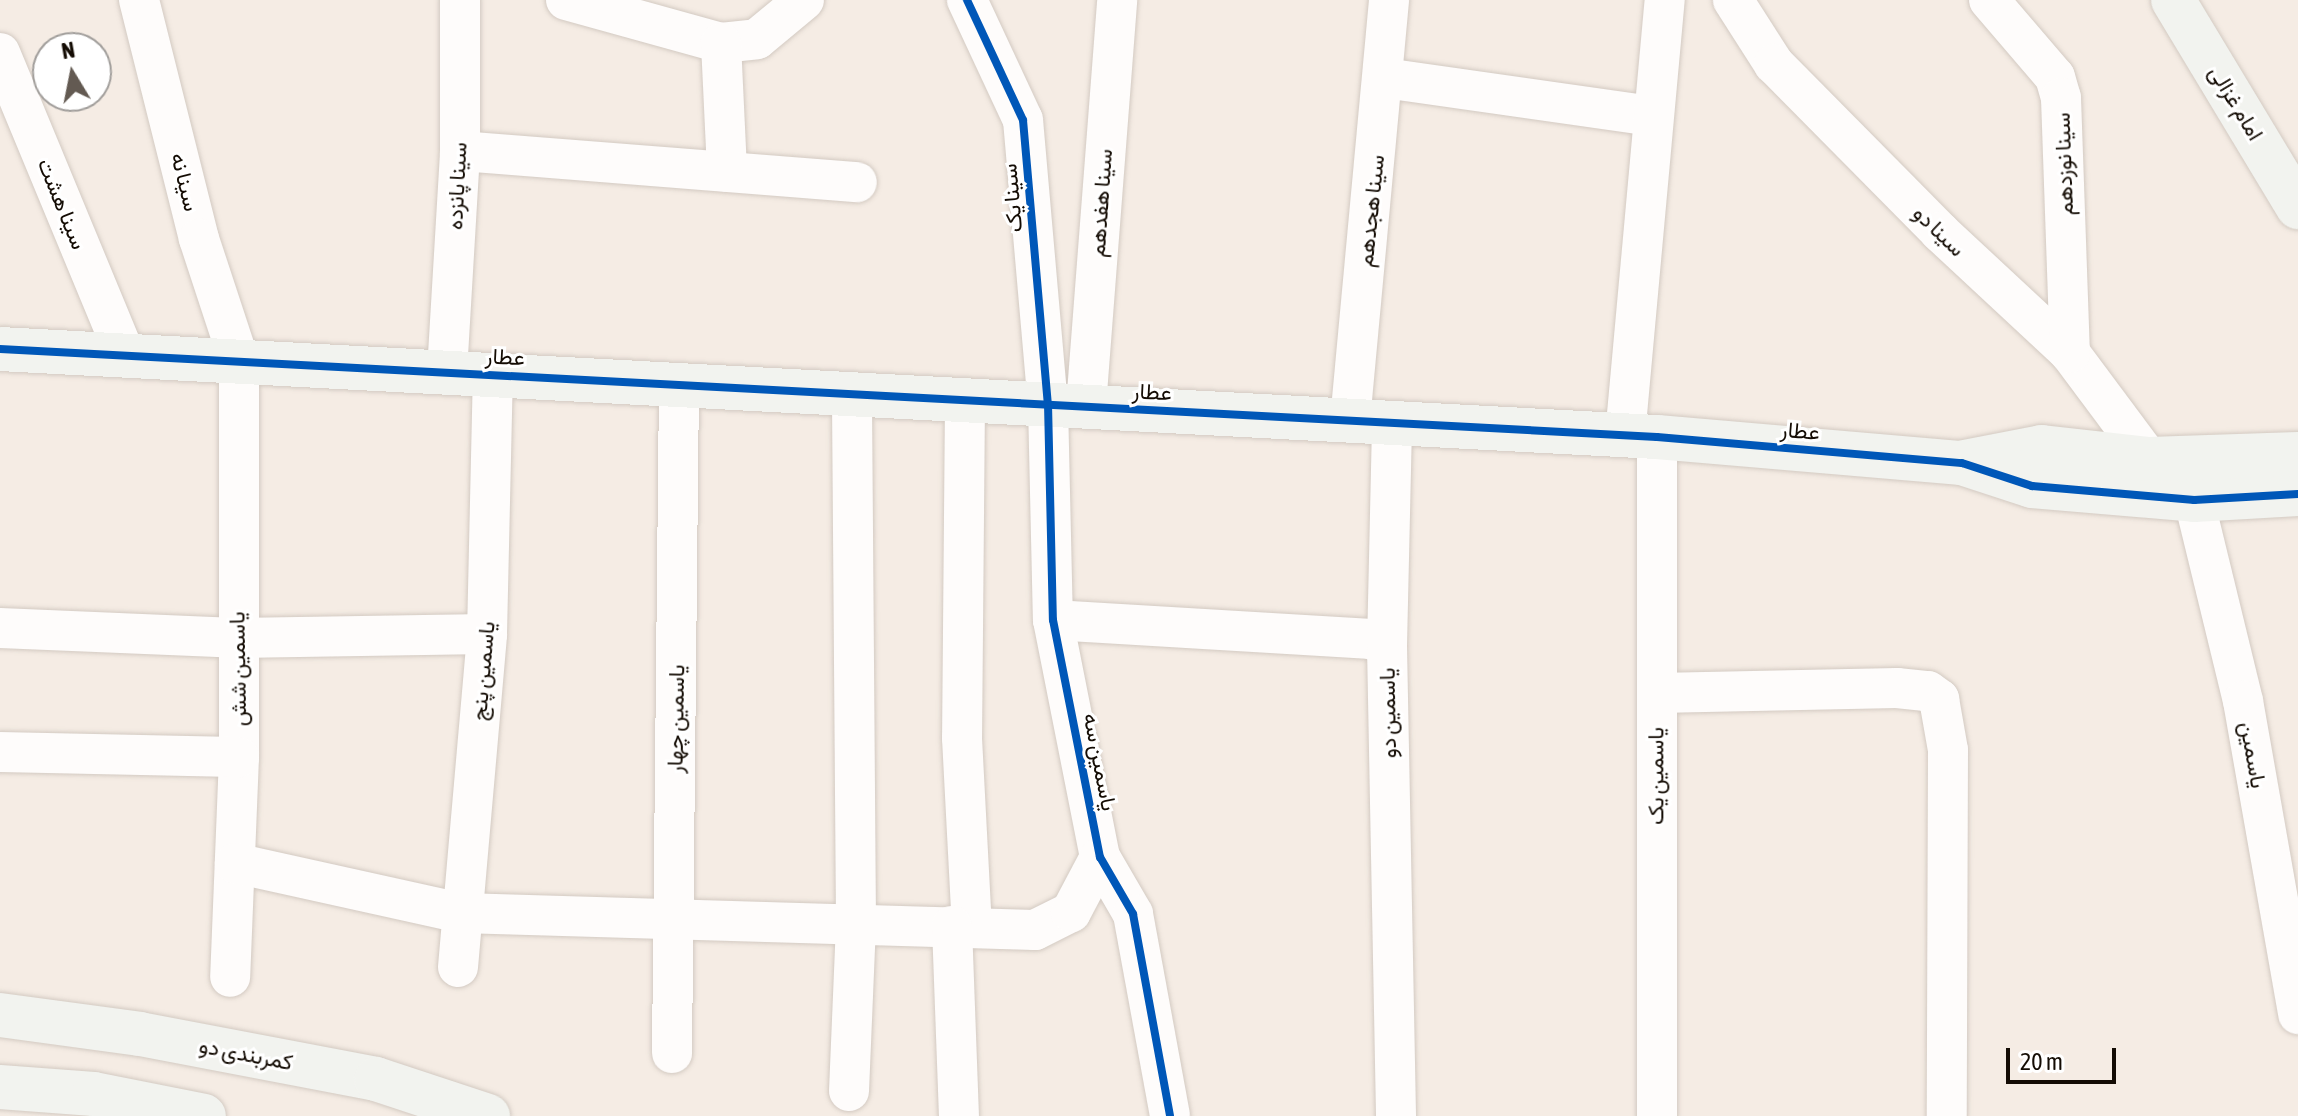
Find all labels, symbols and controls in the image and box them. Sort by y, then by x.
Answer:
north arrow [32,32,112,112]
text: N [60,36,77,64]
street label: امام غزالی [2203,61,2269,145]
street label: سینا نوزدهم [2049,112,2079,216]
street label: سینا پانزده [442,141,472,231]
street label: سینا هفدهم [1084,148,1118,258]
street label: سینا نه [165,150,205,214]
street label: سینا هجدهم [1352,154,1390,268]
street label: سینا هشت [32,155,92,253]
street label: سینا یک [996,162,1028,234]
street label: سینا دو [1908,200,1970,262]
street label: عطار [485,343,525,371]
street label: عطار [1132,378,1172,406]
street label: عطار [1779,416,1821,446]
street label: یاسمین شش [224,611,252,727]
street label: یاسمین پنج [466,620,500,722]
street label: یاسمین چهار [662,664,690,774]
street label: یاسمین دو [1374,668,1402,758]
street label: یاسمین سه [1078,711,1122,813]
street label: یاسمین [2234,720,2272,790]
street label: یاسمین یک [1643,727,1669,825]
street label: کمربندی دو [197,1032,295,1076]
scale bar [2010,1032,2120,1082]
text: 20 m [2020,1048,2063,1075]

